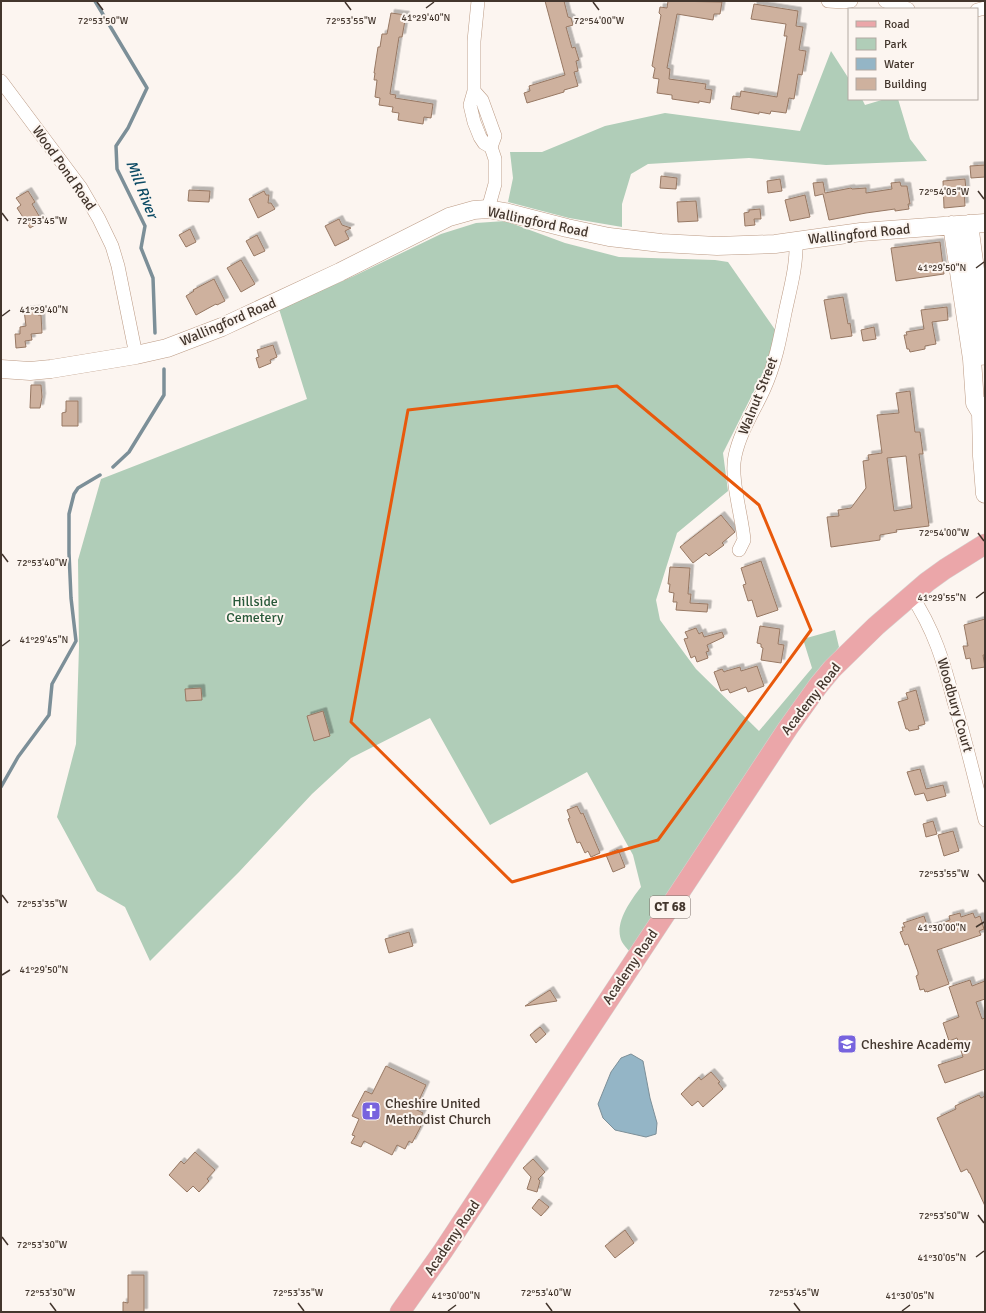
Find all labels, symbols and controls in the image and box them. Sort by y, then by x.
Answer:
legend [848,8,978,100]
text: 41°29'40"N [402,12,450,24]
text: 72°53'50"W [78,15,129,27]
text: 72°53'55"W [326,15,377,27]
text: 72°54'00"W [574,15,625,27]
text: Road [884,17,910,32]
text: Park [884,37,907,52]
text: Water [884,57,915,72]
text: Building [884,77,927,92]
street label: Wood Pond Road [29,122,99,214]
water label: Mill River [122,157,163,223]
text: 72°54'05"W [919,186,970,198]
street label: Wallingford Road [486,203,590,241]
text: 72°53'45"W [17,215,68,227]
street label: Wallingford Road [807,220,911,248]
text: 41°29'50"N [918,262,966,274]
street label: Wallingford Road [177,294,279,350]
text: 41°29'40"N [20,304,68,316]
street label: Walnut Street [735,355,781,437]
text: 72°54'00"W [919,527,970,539]
text: 72°53'40"W [17,557,68,569]
text: 41°29'55"N [918,592,966,604]
park label: Hillside Cemetery [226,593,284,626]
text: 41°29'45"N [20,634,68,646]
street label: Woodbury Court [933,656,977,754]
street label: Academy Road [778,659,844,739]
text: 72°53'55"W [919,868,970,880]
road number: CT 68 [650,896,690,918]
text: 72°53'35"W [17,898,68,910]
text: 41°30'00"N [918,922,966,934]
street label: Academy Road [599,926,661,1008]
text: 41°29'50"N [20,964,68,976]
school or university icon: Cheshire Academy [836,1033,858,1055]
place label: Cheshire Academy [861,1036,971,1053]
place label: Cheshire United Methodist Church [385,1095,491,1128]
church icon: Cheshire United Methodist Church [360,1100,382,1122]
street label: Academy Road [421,1197,483,1279]
text: 72°53'50"W [919,1210,970,1222]
text: 72°53'30"W [17,1239,68,1251]
text: 41°30'05"N [918,1252,966,1264]
text: 72°53'30"W [25,1287,76,1299]
text: 72°53'35"W [273,1287,324,1299]
text: 72°53'40"W [521,1287,572,1299]
text: 72°53'45"W [769,1287,820,1299]
text: 41°30'00"N [432,1290,480,1302]
text: 41°30'05"N [886,1290,934,1302]

